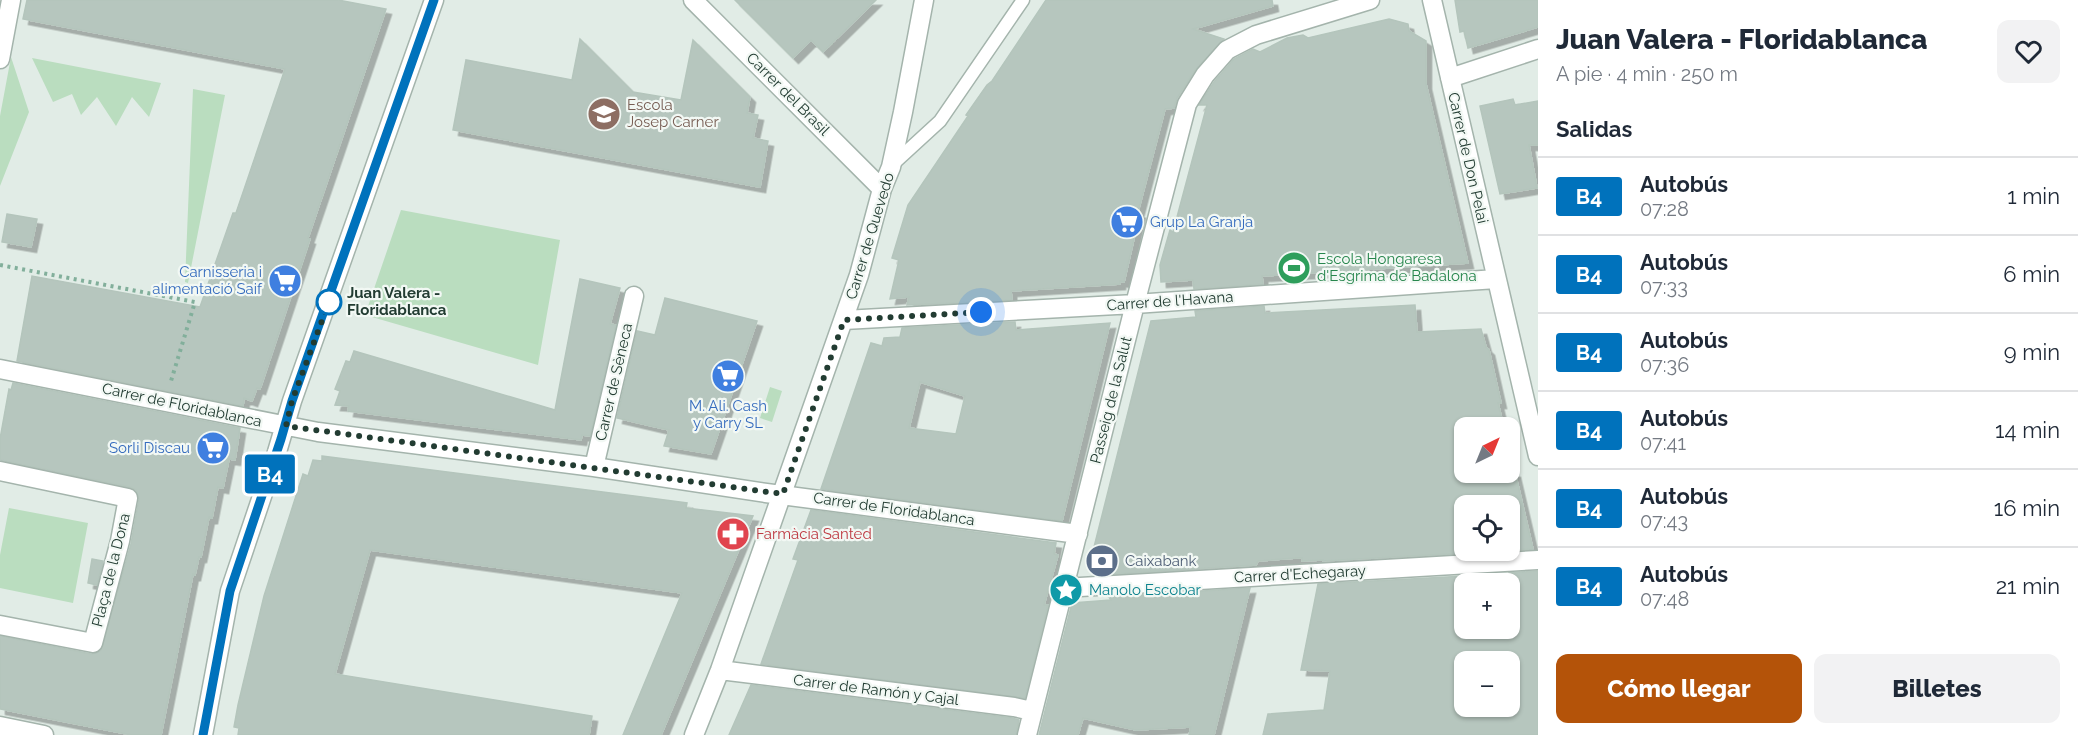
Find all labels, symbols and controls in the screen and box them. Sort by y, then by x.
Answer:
button: heart [1997,20,2060,83]
text: Juan Valera - Floridablanca [1556,23,1927,56]
street label: Carrer del Brasil [743,49,834,140]
text: A pie · 4 min · 250 m [1556,62,1738,86]
street label: Carrer de Don Pelai [1444,91,1492,225]
school or university icon: Escola Josep Carner [586,96,622,132]
place label: Escola Josep Carner [627,96,719,131]
text: Salidas [1556,116,1632,142]
street label: Carrer de Quevedo [842,170,898,302]
text: Autobús [1640,171,1728,197]
text: 1 min [2007,183,2060,209]
text: B4 [1576,184,1602,209]
text: 07:28 [1640,197,1689,221]
supermarket icon: Grup La Granja [1109,204,1145,240]
place label: Grup La Granja [1150,213,1253,231]
text: Autobús [1640,249,1728,275]
sports icon: Escola Hongaresa d'Esgrima de Badalona [1276,250,1312,286]
place label: Escola Hongaresa d'Esgrima de Badalona [1317,250,1477,285]
text: 6 min [2003,261,2060,287]
text: B4 [1576,262,1602,287]
place label: Carnisseria i alimentació Saif [152,263,263,298]
supermarket icon: Carnisseria i alimentació Saif [267,263,303,299]
text: 07:33 [1640,275,1688,299]
place label: Juan Valera - Floridablanca [347,284,447,319]
street label: Carrer de l'Havana [1106,288,1234,314]
marker: Juan Valera - Floridablanca [316,289,342,315]
your location [966,297,996,327]
street label: Carrer de Sèneca [592,321,636,443]
text: Autobús [1640,327,1728,353]
street label: Passeig de la Salut [1086,335,1136,465]
text: 9 min [2004,339,2060,365]
text: B4 [1576,340,1602,365]
text: 07:36 [1640,353,1689,377]
supermarket icon: M. Ali. Cash y Carry SL [710,358,746,394]
street label: Carrer de Floridablanca [101,379,263,431]
place label: M. Ali. Cash y Carry SL [689,397,767,432]
text: Autobús [1640,405,1728,431]
north arrow [1454,417,1520,483]
map controls [1454,417,1520,717]
text: 14 min [1995,417,2060,443]
text: B4 [1576,418,1602,443]
supermarket icon: Sorli Discau [195,430,231,466]
text: 07:41 [1640,431,1686,455]
place label: Sorli Discau [109,439,190,457]
line badge: B4 [243,454,297,494]
text: B4 [257,462,283,487]
text: Autobús [1640,483,1728,509]
street label: Carrer de Floridablanca [812,489,976,529]
button: locate [1454,495,1520,561]
text: 16 min [1994,495,2060,521]
text: B4 [1576,496,1602,521]
text: 07:43 [1640,509,1688,533]
street label: Plaça de la Dona [88,511,134,629]
pharmacy icon: Farmàcia Santed [715,516,751,552]
place label: Farmàcia Santed [756,525,872,543]
bank icon: Caixabank [1084,543,1120,579]
place label: Caixabank [1125,552,1197,570]
text: Autobús [1640,561,1728,587]
street label: Carrer d'Echegaray [1234,562,1366,586]
place icon: Manolo Escobar [1048,572,1084,608]
button: + [1454,573,1520,639]
text: 21 min [1996,573,2060,599]
text: B4 [1576,574,1602,599]
place label: Manolo Escobar [1089,581,1202,599]
text: 07:48 [1640,587,1689,611]
button: − [1454,651,1520,717]
button: Cómo llegar [1556,654,1802,723]
button: Billetes [1814,654,2060,723]
street label: Carrer de Ramón y Cajal [792,671,961,709]

